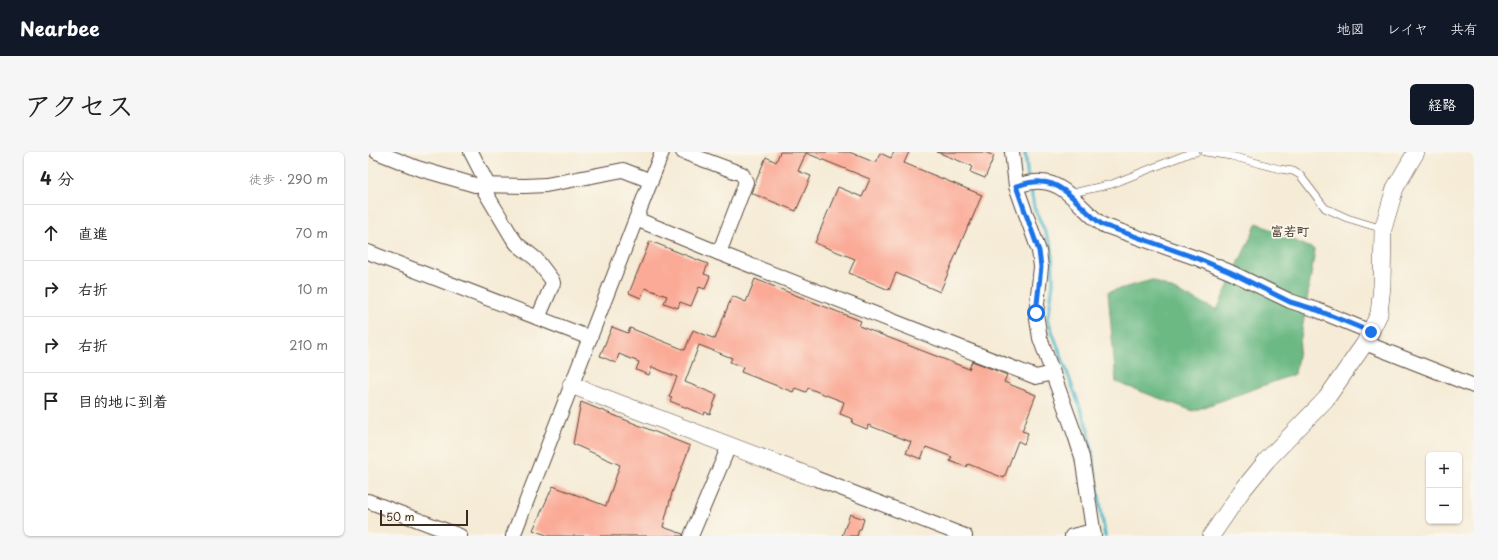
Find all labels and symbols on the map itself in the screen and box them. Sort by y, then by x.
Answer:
district label: 富若町 [1270,221,1310,240]
route start [1027,304,1045,322]
route end [1362,323,1380,341]
scale bar [380,508,468,527]

